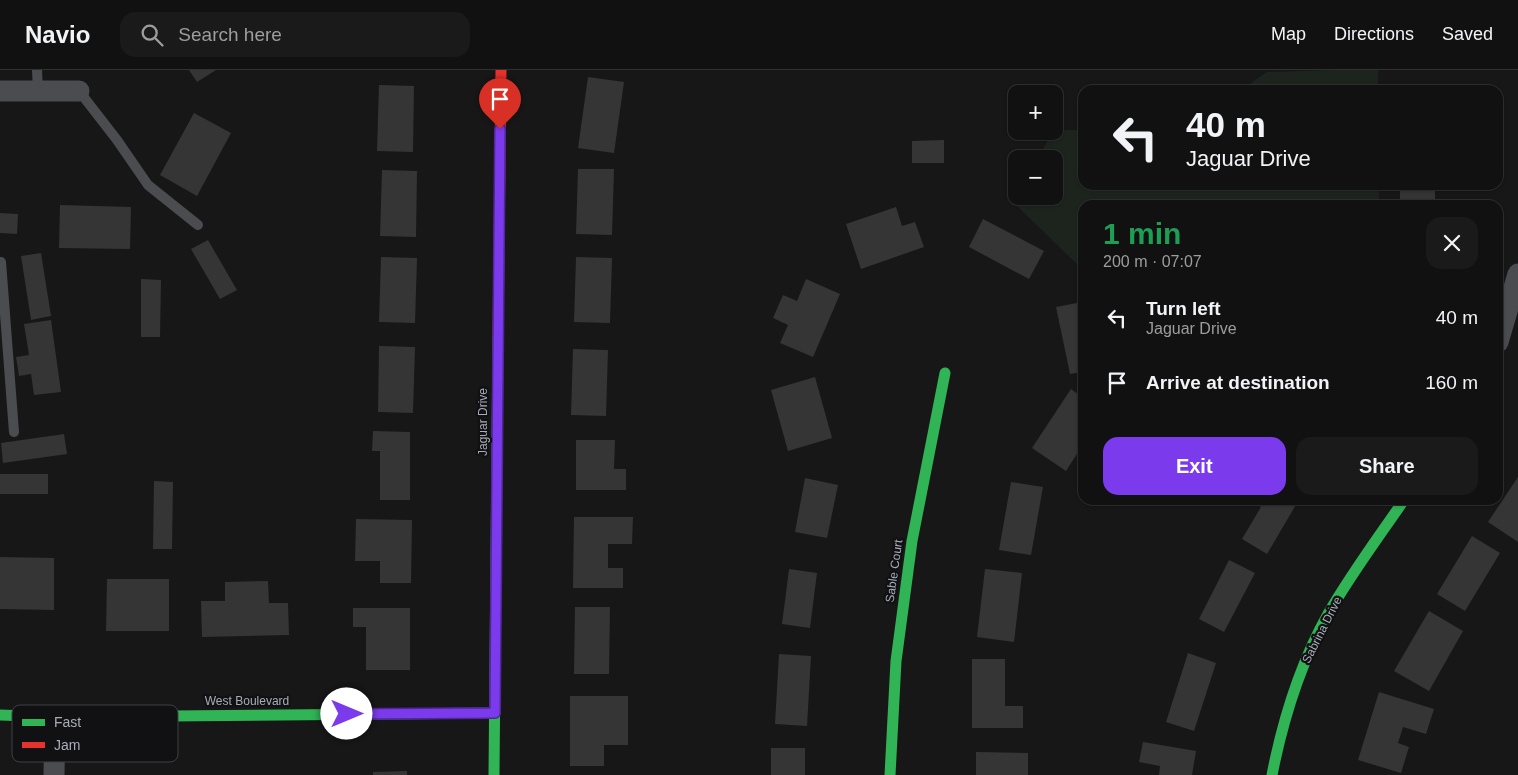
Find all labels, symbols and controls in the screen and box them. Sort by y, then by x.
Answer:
search box [120,12,470,57]
text: Navio [25,21,90,48]
icon: search [138,21,166,49]
text: Search here [178,24,282,45]
text: Map [1271,24,1306,44]
text: Directions [1334,24,1414,44]
text: Saved [1442,24,1493,44]
pin [479,78,521,129]
icon: arrive [486,85,514,113]
map controls [1008,85,1063,205]
button: + [1008,85,1063,140]
icon: left [1103,105,1168,170]
text: 40 m [1186,105,1266,144]
text: Jaguar Drive [1186,146,1311,171]
button: − [1008,150,1063,205]
text: 1 min [1103,217,1181,250]
button: close [1426,217,1478,269]
text: 200 m · 07:07 [1103,253,1202,270]
text: Turn left [1146,298,1221,319]
icon: left [1103,304,1131,332]
text: 40 m [1436,307,1478,328]
text: Jaguar Drive [1146,320,1237,337]
icon: arrive [1103,369,1131,397]
text: Arrive at destination [1146,372,1330,393]
text: 160 m [1425,372,1478,393]
street label: Jaguar Drive [476,388,490,456]
button: Exit [1103,437,1286,495]
button: Share [1296,437,1478,495]
street label: Sable Court [883,538,905,603]
street label: Sabrina Drive [1299,594,1345,666]
position arrow [320,687,372,739]
street label: West Boulevard [205,694,289,708]
legend [12,705,178,762]
text: Fast [54,714,81,730]
text: Jam [54,737,80,753]

